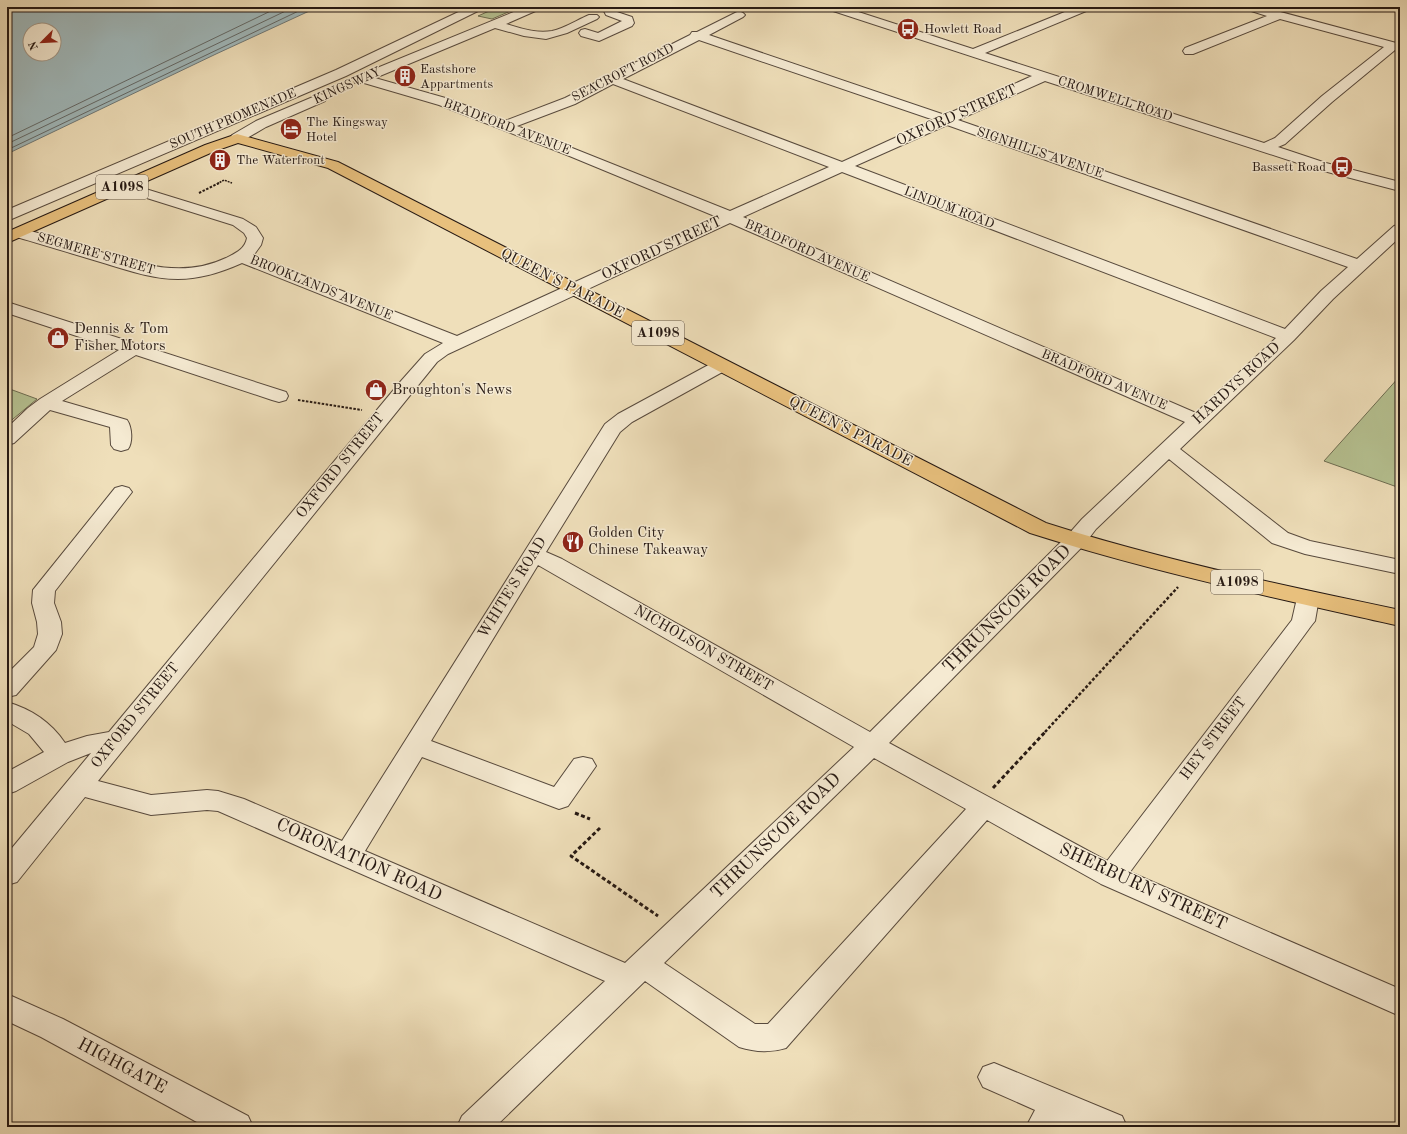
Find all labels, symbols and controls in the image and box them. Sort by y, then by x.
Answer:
bus stop icon: Howlett Road [895,16,921,42]
north arrow [22,22,62,62]
place label: Howlett Road [924,23,1002,36]
text: N [27,39,41,52]
street label: SEACROFT ROAD [570,42,676,104]
building icon: Eastshore Appartments [392,63,418,89]
place label: Eastshore Appartments [420,63,494,91]
street label: KINGSWAY [311,65,383,107]
street label: CROMWELL ROAD [1056,74,1174,124]
street label: OXFORD STREET [894,83,1020,149]
street label: SOUTH PROMENADE [168,86,298,152]
street label: BRADFORD AVENUE [442,97,572,157]
hotel icon: The Kingsway Hotel [278,116,304,142]
place label: The Kingsway Hotel [306,116,388,144]
street label: SIGNHILLS AVENUE [975,125,1105,181]
building icon: The Waterfront [207,147,233,173]
place label: The Waterfront [236,154,325,167]
bus stop icon: Bassett Road [1329,154,1355,180]
place label: Bassett Road [1252,161,1326,174]
road number: A1098 [96,175,148,199]
street label: LINDUM ROAD [902,185,996,231]
street label: OXFORD STREET [600,215,724,283]
street label: BRADFORD AVENUE [743,218,871,284]
street label: SEGMERE STREET [36,231,156,277]
street label: QUEEN'S PARADE [498,246,626,322]
street label: BROOKLANDS AVENUE [248,253,394,323]
road number: A1098 [632,321,684,345]
place label: Dennis & Tom Fisher Motors [74,322,169,354]
shop icon: Dennis & Tom Fisher Motors [45,325,71,351]
street label: HARDYS ROAD [1191,340,1283,428]
street label: BRADFORD AVENUE [1039,348,1169,412]
shop icon: Broughton's News [363,377,389,403]
place label: Broughton's News [392,383,512,398]
street label: QUEEN'S PARADE [786,394,914,470]
street label: OXFORD STREET [294,410,388,522]
place label: Golden City Chinese Takeaway [588,526,708,558]
restaurant icon: Golden City Chinese Takeaway [560,529,586,555]
street label: WHITE'S ROAD [476,535,550,641]
street label: THRUNSCOE ROAD [940,542,1074,676]
road number: A1098 [1211,570,1263,594]
street label: NICHOLSON STREET [631,603,775,695]
street label: OXFORD STREET [89,660,183,772]
street label: HEY STREET [1178,695,1250,783]
street label: THRUNSCOE ROAD [708,770,844,902]
street label: CORONATION ROAD [273,815,445,905]
street label: SHERBURN STREET [1056,840,1230,934]
street label: HIGHGATE [74,1035,170,1097]

